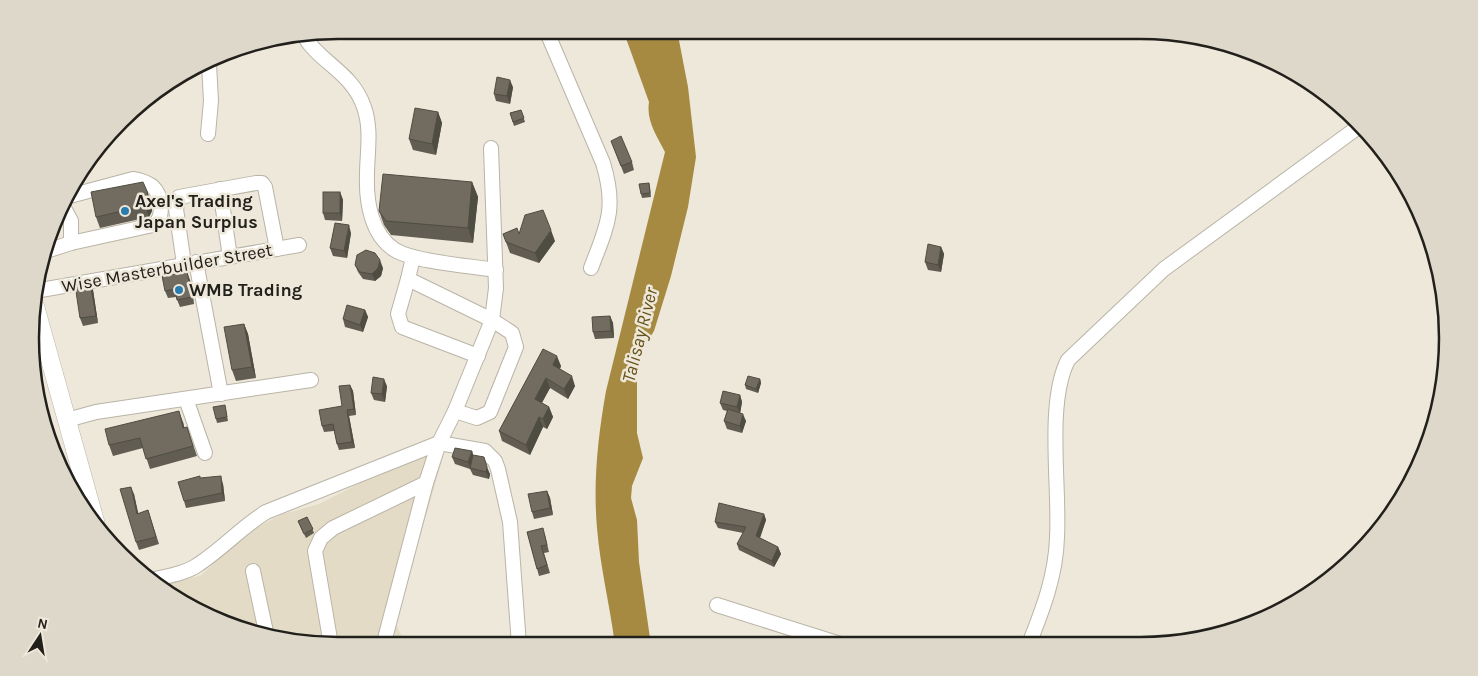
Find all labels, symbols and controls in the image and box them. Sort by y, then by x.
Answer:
place label: Axel's Trading Japan Surplus [135,190,258,233]
marker: Axel's Trading Japan Surplus [119,205,131,217]
street label: Wise Masterbuilder Street [60,239,274,297]
place label: WMB Trading [189,279,303,301]
marker: WMB Trading [173,284,185,296]
water label: Talisay River [618,284,663,385]
north arrow [15,611,65,661]
text: N [36,614,49,633]

